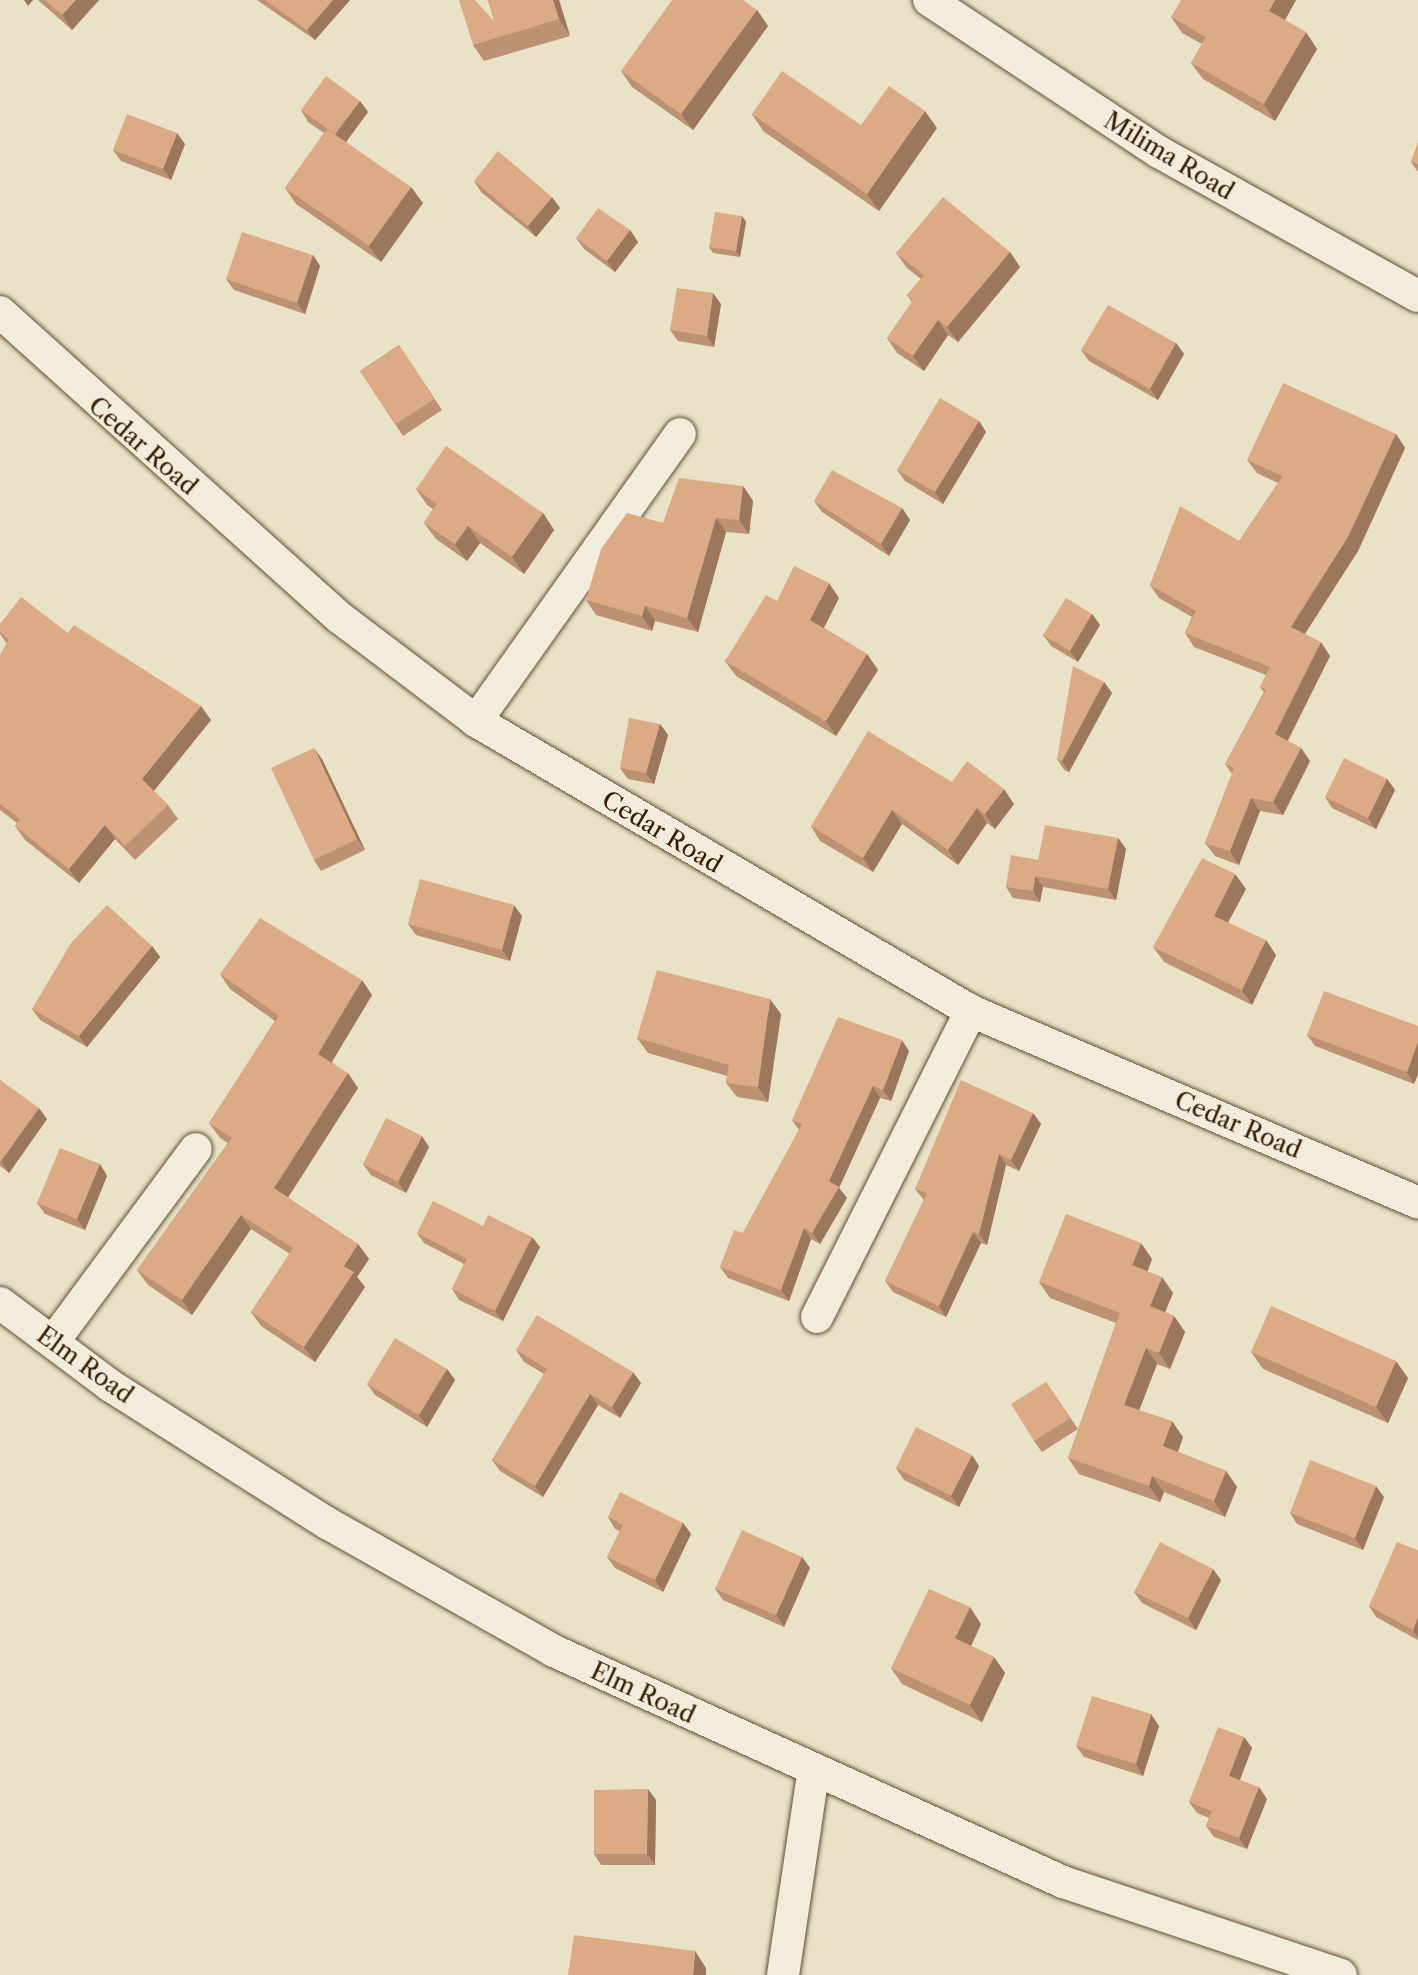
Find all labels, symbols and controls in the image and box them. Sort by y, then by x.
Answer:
street label: Milima Road [1099,106,1239,206]
street label: Cedar Road [83,391,203,501]
street label: Cedar Road [597,785,727,879]
street label: Cedar Road [1170,1085,1306,1165]
street label: Elm Road [31,1321,139,1409]
street label: Elm Road [586,1656,700,1730]

